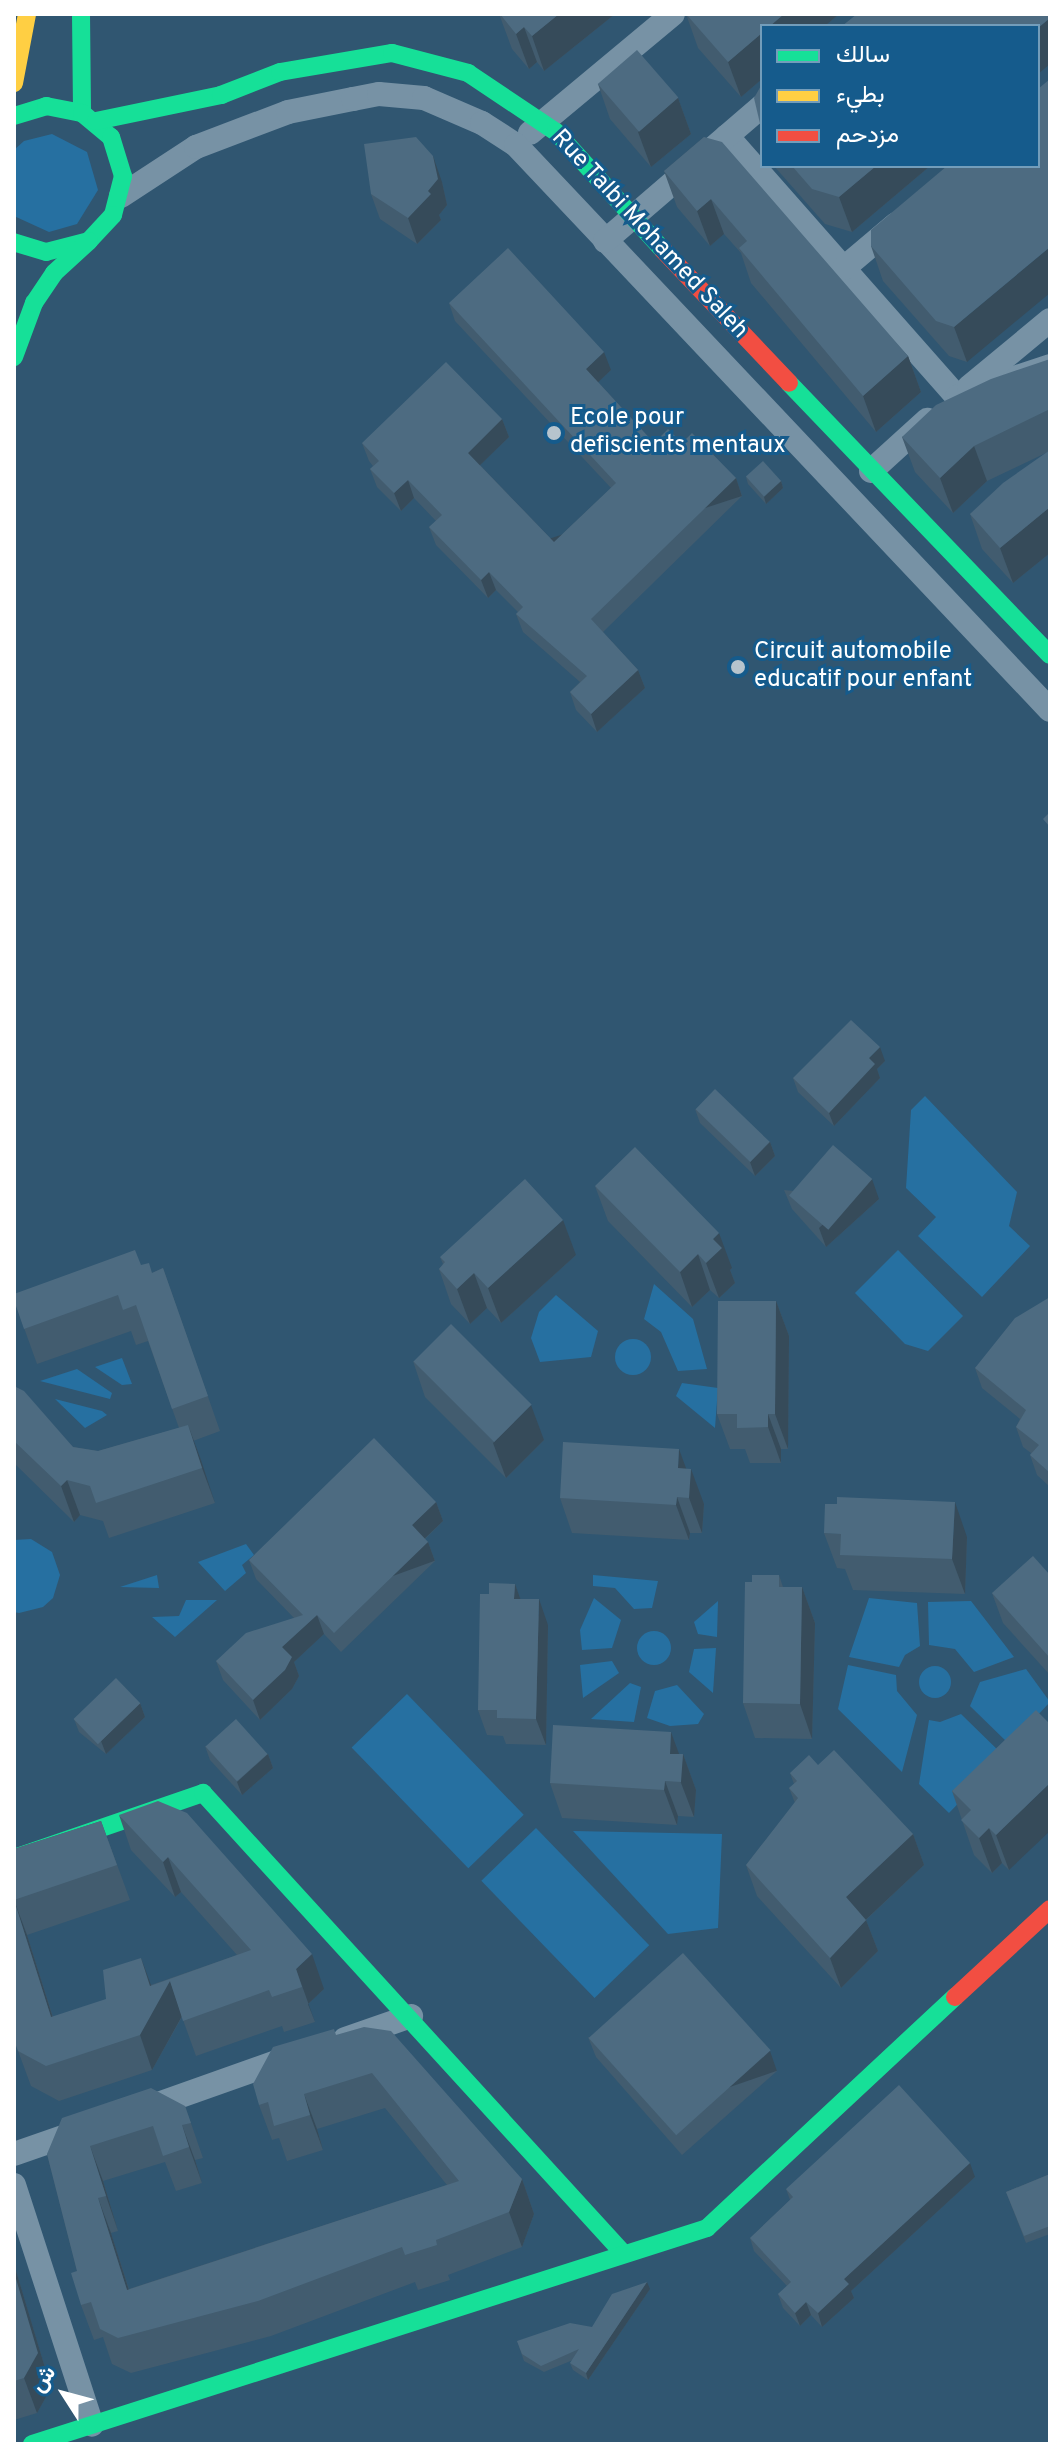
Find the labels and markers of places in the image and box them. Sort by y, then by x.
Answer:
place label: Ecole pour defiscients mentaux [570,405,786,461]
marker: Ecole pour defiscients mentaux [545,424,563,442]
place label: Circuit automobile educatif pour enfant [754,639,972,695]
marker: Circuit automobile educatif pour enfant [729,658,747,676]

